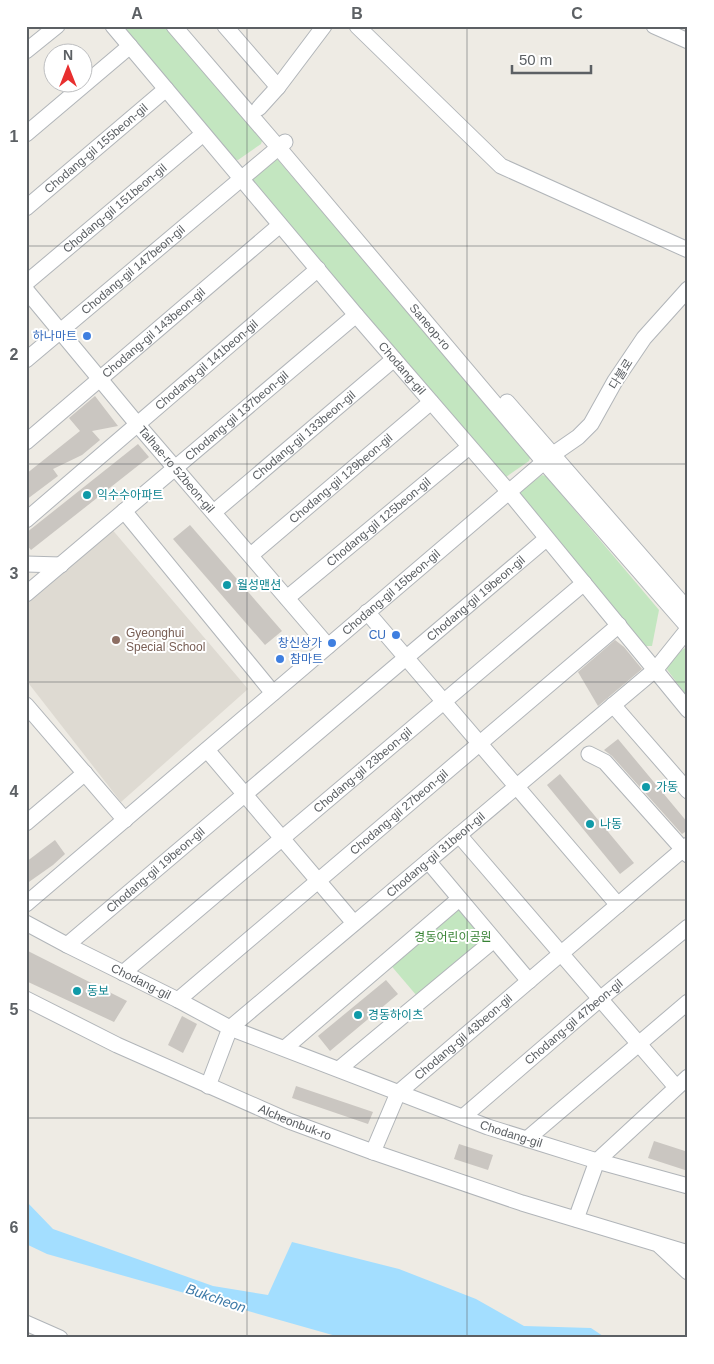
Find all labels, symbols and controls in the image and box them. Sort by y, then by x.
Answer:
text: A [131,5,143,22]
text: B [351,5,363,22]
text: C [571,5,583,22]
north arrow [42,42,92,92]
scale bar [512,42,590,74]
text: N [63,47,73,63]
text: 50 m [519,51,552,68]
street label: Chodang-gil 155beon-gil [42,101,151,196]
text: 1 [10,128,19,145]
street label: Chodang-gil 151beon-gil [60,161,169,256]
street label: Chodang-gil 147beon-gil [78,222,188,317]
street label: Chodang-gil 143beon-gil [99,285,208,381]
street label: Saneop-ro [406,301,454,353]
street label: Chodang-gil 141beon-gil [152,317,261,413]
place label: 하나마트 [33,329,77,343]
marker: 하나마트 [81,330,93,342]
street label: Chodang-gil [376,339,429,397]
text: 2 [10,346,19,363]
street label: 다불로 [606,356,636,392]
street label: Chodang-gil 137beon-gil [182,368,291,463]
street label: Chodang-gil 133beon-gil [249,388,358,483]
street label: Talhae-ro 52beon-gil [135,423,217,516]
street label: Chodang-gil 129beon-gil [286,431,395,526]
street label: Chodang-gil 125beon-gil [324,475,433,569]
place label: 익수수아파트 [97,488,163,502]
marker: 익수수아파트 [81,489,93,501]
street label: Chodang-gil 15beon-gil [339,547,443,638]
street label: Chodang-gil 19beon-gil [424,553,528,644]
text: 3 [10,565,19,582]
place label: 월성맨션 [237,578,281,592]
marker: 월성맨션 [221,579,233,591]
place label: Gyeonghui Special School [126,626,205,654]
place label: CU [369,628,386,642]
marker: CU [390,629,402,641]
marker: Gyeonghui Special School [110,634,122,646]
place label: 창신상가 [278,636,322,650]
marker: 창신상가 [326,637,338,649]
place label: 참마트 [290,652,323,666]
marker: 참마트 [274,653,286,665]
street label: Chodang-gil 23beon-gil [311,725,415,816]
street label: Chodang-gil 27beon-gil [347,767,451,858]
place label: 가동 [656,780,678,794]
marker: 가동 [640,781,652,793]
text: 4 [10,783,19,800]
street label: Chodang-gil 31beon-gil [384,809,488,900]
place label: 나동 [600,817,622,831]
marker: 나동 [584,818,596,830]
street label: Chodang-gil 19beon-gil [104,824,207,916]
park label: 경동어린이공원 [414,930,492,944]
street label: Chodang-gil [109,961,173,1002]
street label: Chodang-gil 47beon-gil [522,976,626,1068]
place label: 동보 [87,984,109,998]
marker: 동보 [71,985,83,997]
street label: Chodang-gil 43beon-gil [412,991,515,1083]
text: 5 [10,1001,19,1018]
place label: 경동하이츠 [368,1008,423,1022]
marker: 경동하이츠 [352,1009,364,1021]
street label: Alcheonbuk-ro [256,1101,334,1143]
street label: Chodang-gil [478,1118,544,1151]
text: 6 [10,1219,19,1236]
water label: Bukcheon [184,1280,248,1316]

